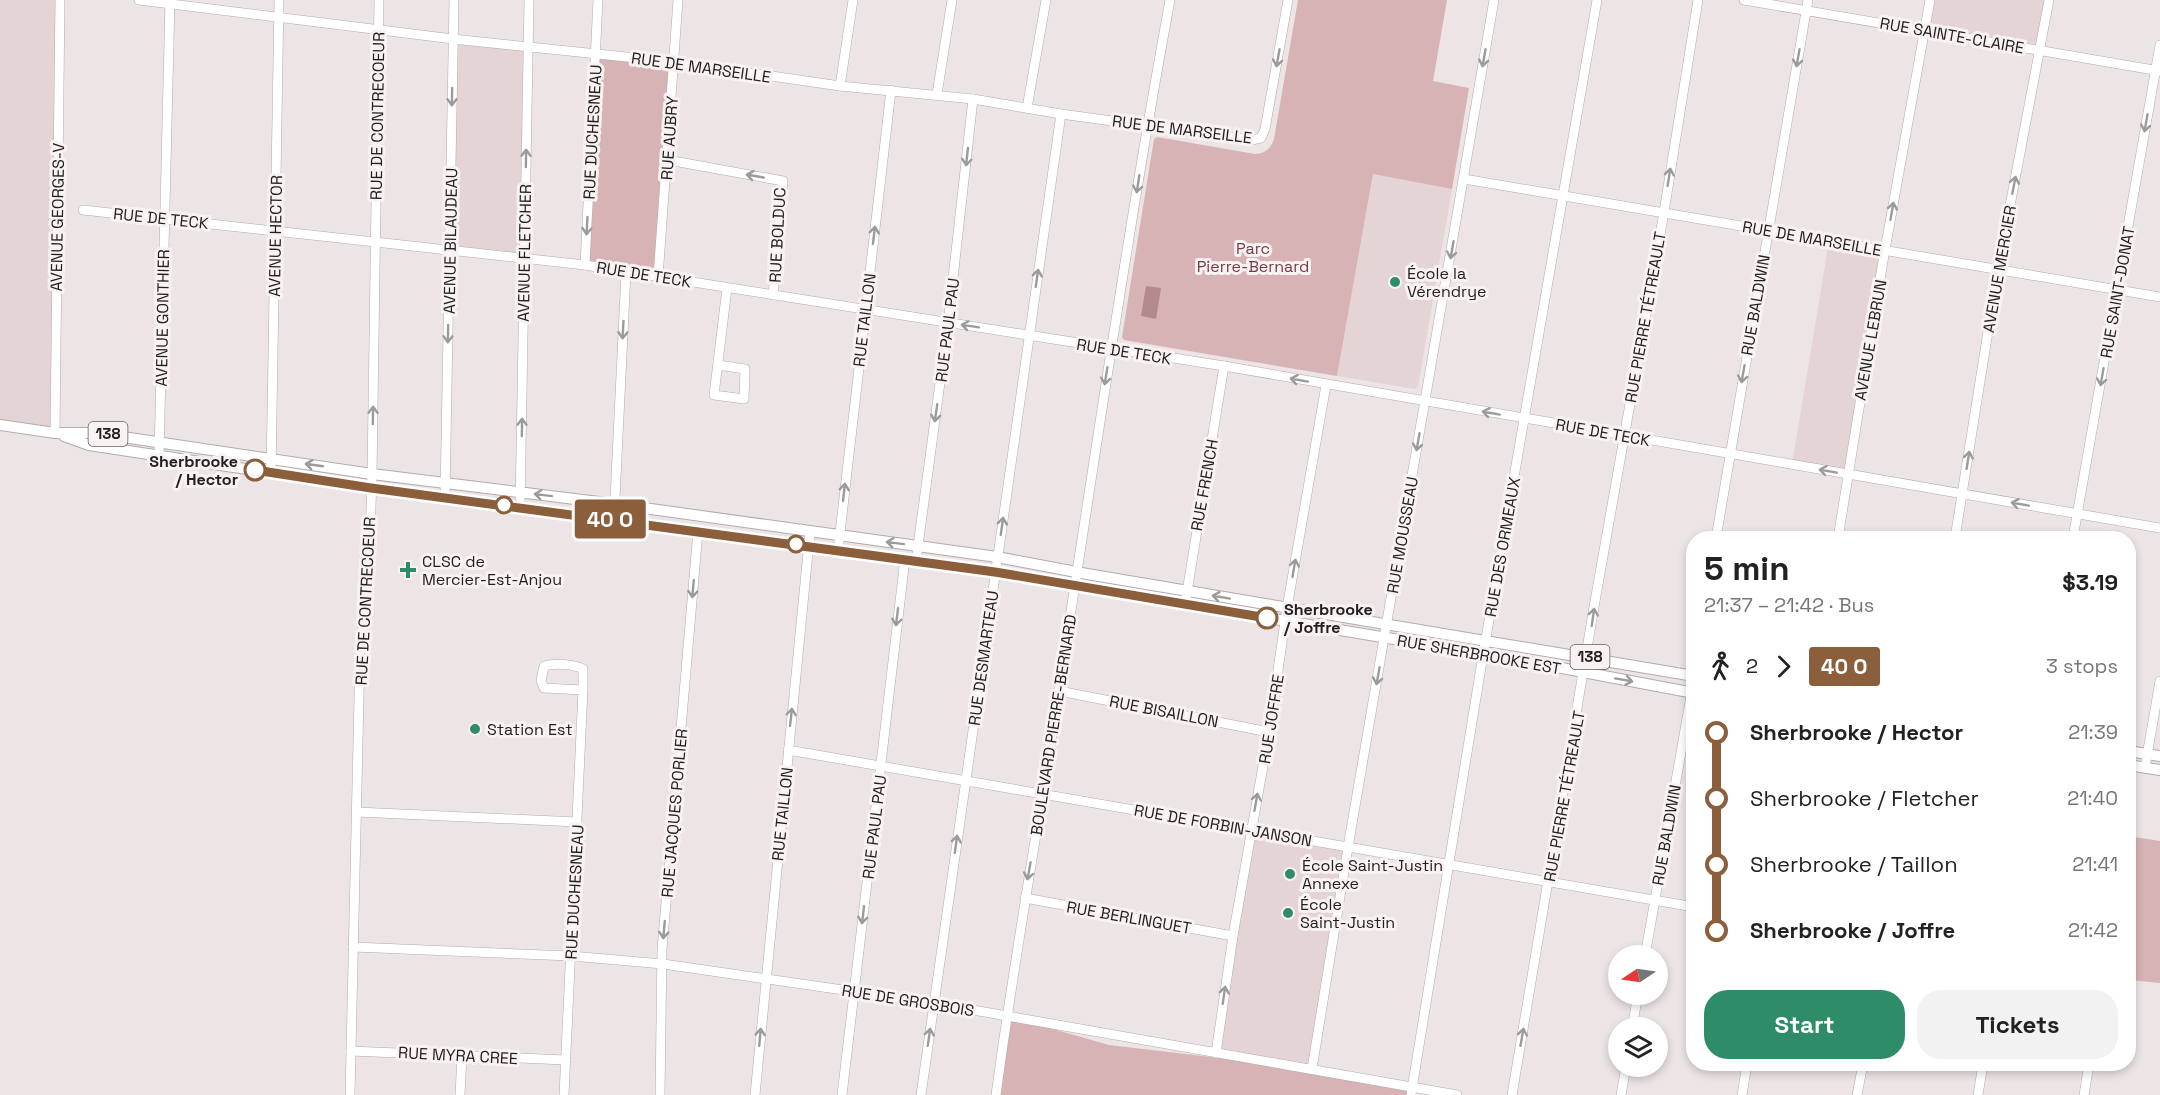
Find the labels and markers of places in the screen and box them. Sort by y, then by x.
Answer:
place label: École la Vérendrye [1407,263,1486,302]
marker: École la Vérendrye [1388,275,1402,289]
place label: Sherbrooke / Hector [149,451,238,490]
marker: Sherbrooke / Hector [244,459,266,481]
unlabelled marker [495,496,513,514]
unlabelled marker [787,535,805,553]
place label: CLSC de Mercier-Est-Anjou [422,551,562,590]
marker: CLSC de Mercier-Est-Anjou [399,561,417,579]
place label: Sherbrooke / Joffre [1283,599,1373,638]
marker: Sherbrooke / Joffre [1256,607,1278,629]
place label: Station Est [487,719,573,740]
marker: Station Est [468,722,482,736]
place label: École Saint-Justin Annexe [1302,855,1443,894]
marker: École Saint-Justin Annexe [1283,867,1297,881]
place label: École Saint-Justin [1300,894,1395,933]
marker: École Saint-Justin [1281,906,1295,920]

